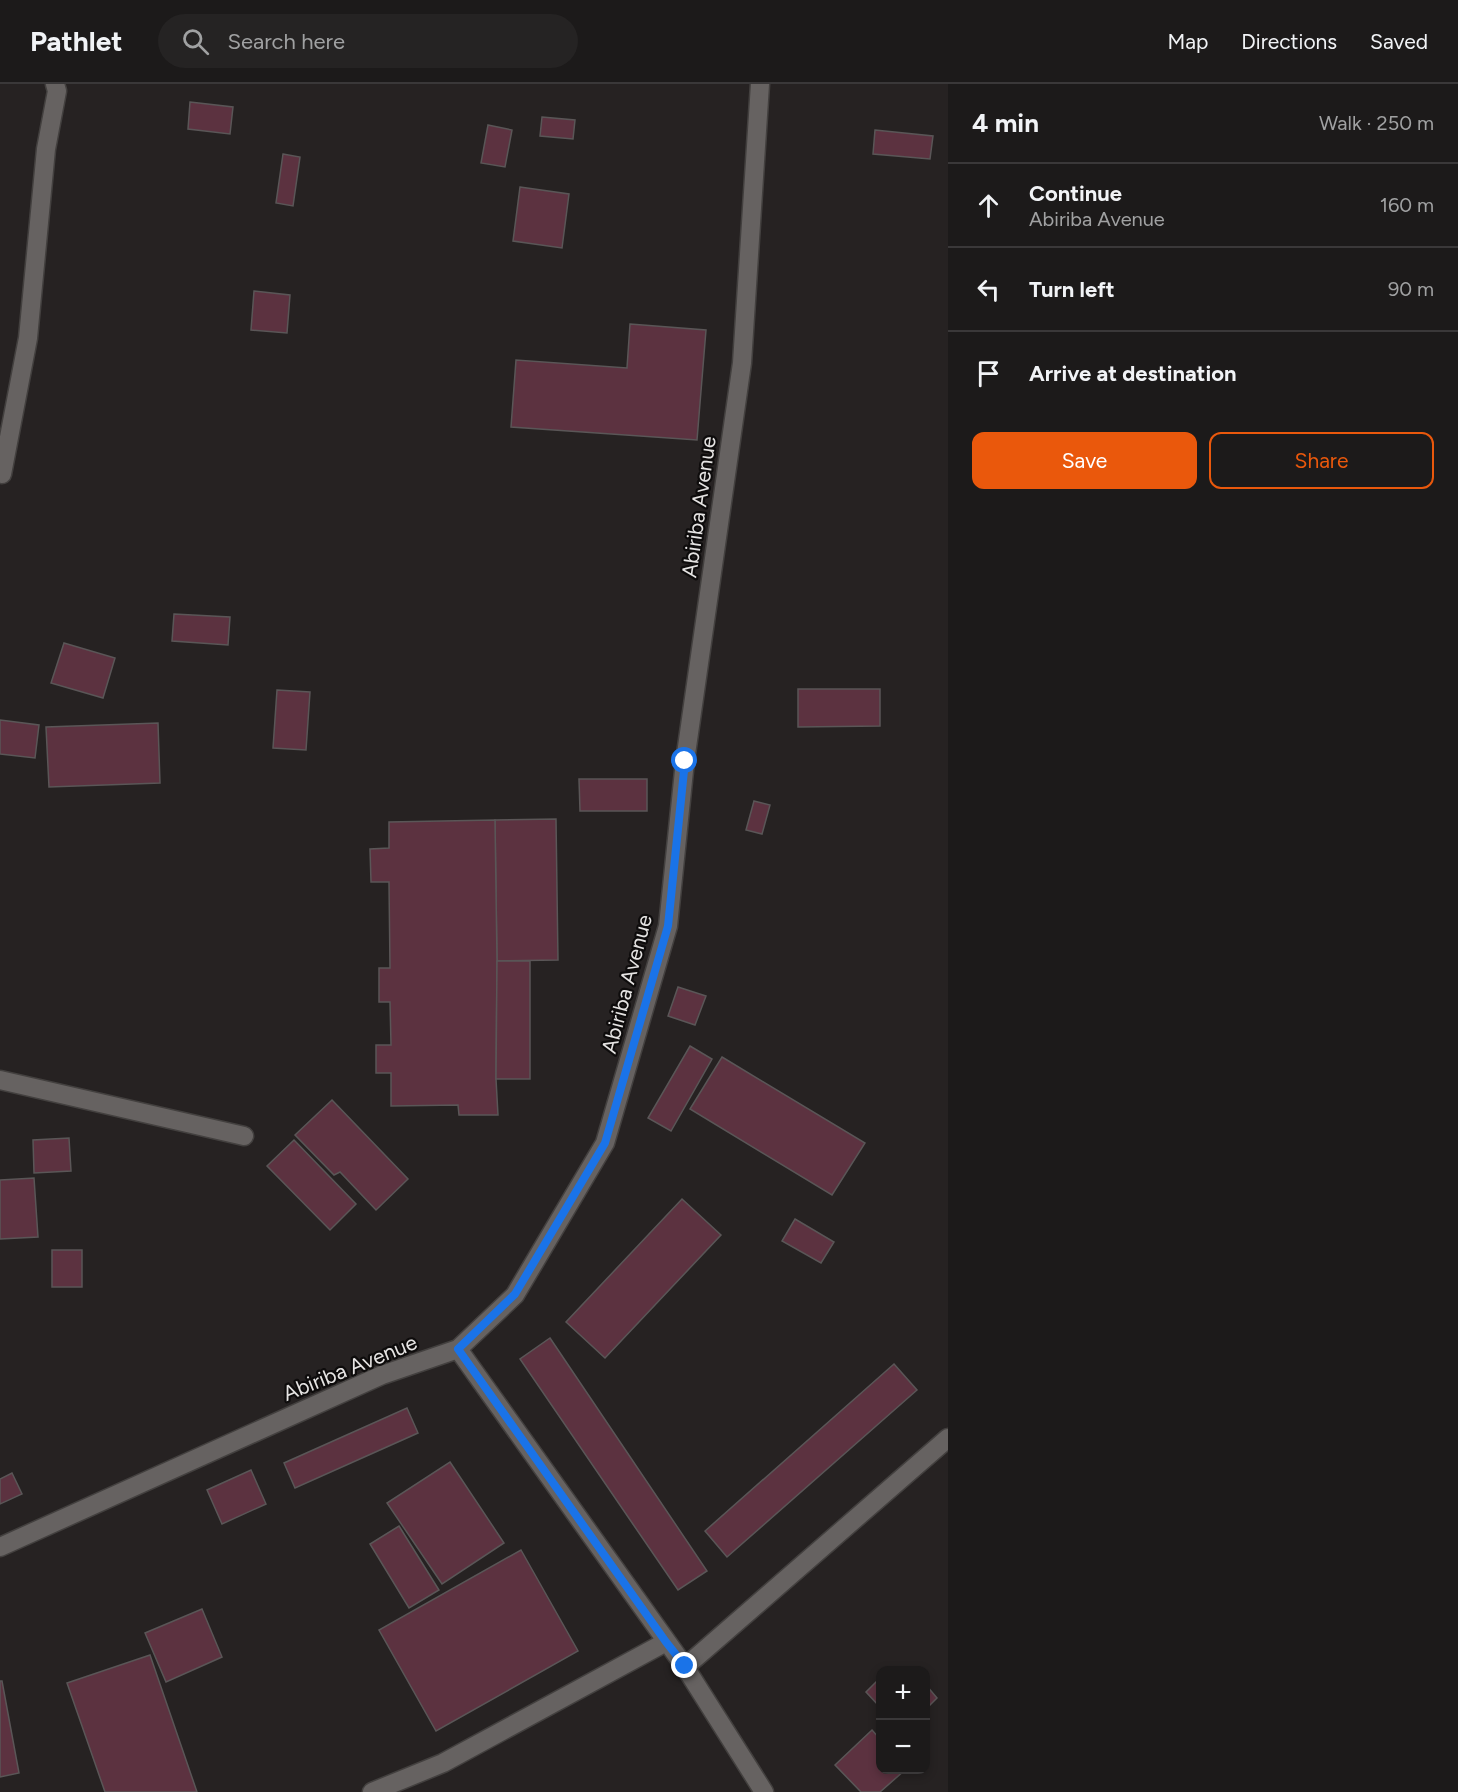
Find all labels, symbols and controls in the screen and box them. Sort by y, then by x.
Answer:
search box [158,14,578,68]
text: Pathlet [30,24,122,58]
icon: search [179,25,212,58]
text: Search here [227,28,345,55]
text: Map [1167,29,1208,54]
text: Directions [1241,29,1337,54]
text: Saved [1370,29,1428,54]
text: 4 min [972,107,1039,139]
text: Walk · 250 m [1319,111,1434,135]
text: Continue [1029,180,1122,207]
icon: ahead [972,189,1005,222]
text: 160 m [1380,193,1434,217]
text: Abiriba Avenue [1029,207,1165,231]
icon: left [972,273,1005,306]
text: Turn left [1029,276,1115,303]
text: 90 m [1388,277,1434,301]
icon: arrive [972,357,1005,390]
text: Arrive at destination [1029,360,1237,387]
button: Save [972,432,1197,489]
button: Share [1209,432,1434,489]
street label: Abiriba Avenue [676,435,721,579]
route start [671,747,697,773]
street label: Abiriba Avenue [596,912,657,1056]
street label: Abiriba Avenue [279,1329,421,1406]
route end [671,1652,697,1678]
map controls [876,1666,930,1774]
button: + [876,1666,930,1720]
button: − [876,1720,930,1774]

